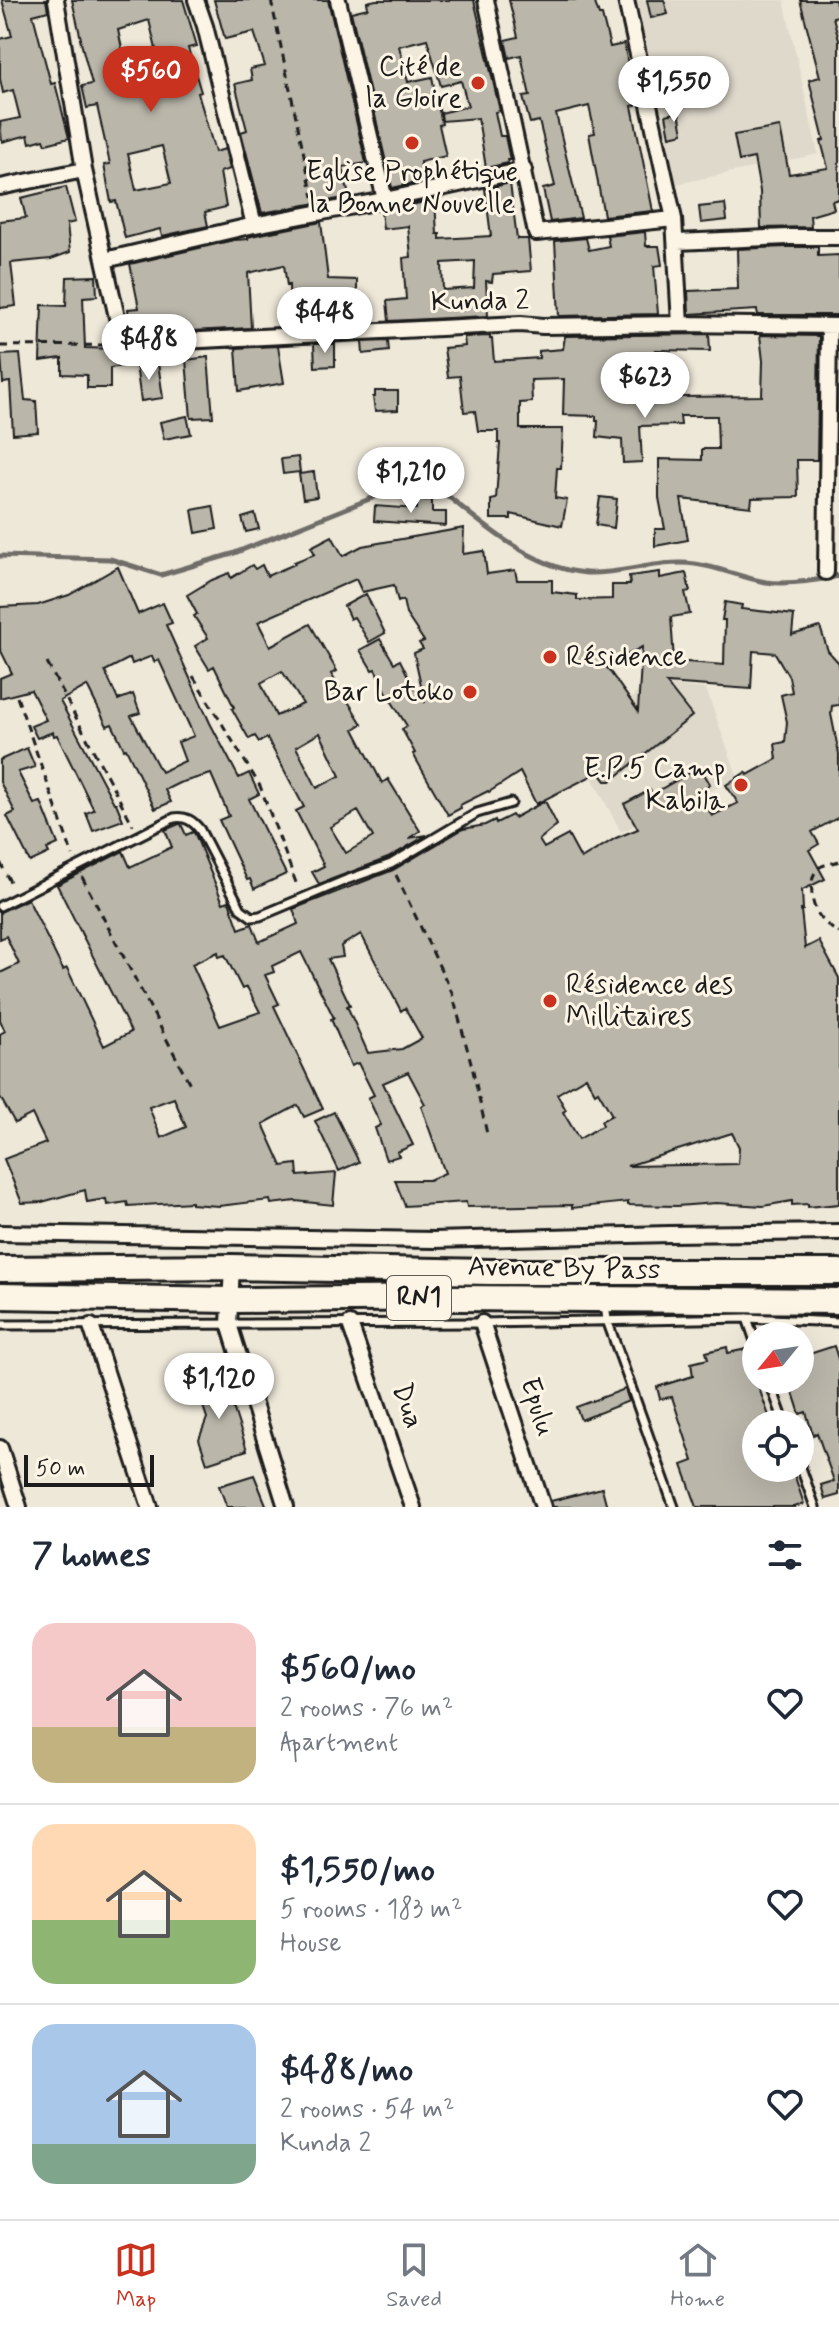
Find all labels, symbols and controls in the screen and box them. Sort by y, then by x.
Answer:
pin: $560 [104,46,198,114]
place label: Cité de la Gloire [366,49,462,118]
text: $560 [121,55,181,89]
pin: $1,550 [609,56,739,124]
text: $1,550 [636,65,712,99]
marker: Cité de la Gloire [469,74,487,92]
marker: Eglise Prophétique la Bonne Nouvelle [403,134,421,152]
place label: Eglise Prophétique la Bonne Nouvelle [306,154,518,223]
street label: Kunda 2 [431,283,530,321]
pin: $448 [278,287,372,355]
text: $448 [295,296,355,330]
pin: $488 [102,314,196,382]
text: $488 [120,323,178,357]
pin: $623 [598,352,692,420]
text: $623 [619,361,671,395]
pin: $1,210 [346,447,476,515]
text: $1,210 [376,456,446,490]
place label: Résidence [566,639,687,676]
marker: Résidence [541,648,559,666]
place label: Bar Lotoko [324,674,454,711]
marker: Bar Lotoko [461,683,479,701]
place label: E.P.5 Camp Kabila [584,751,725,820]
marker: E.P.5 Camp Kabila [732,776,750,794]
place label: Résidence des Millitaires [566,967,733,1036]
marker: Résidence des Millitaires [541,992,559,1010]
street label: Avenue By Pass [467,1249,661,1289]
road number: RN1 [387,1276,451,1320]
north arrow [742,1322,814,1394]
map controls [742,1322,814,1482]
pin: $1,120 [154,1353,284,1421]
text: $1,120 [182,1362,256,1396]
street label: Epulu [510,1373,564,1441]
street label: Dua [382,1378,432,1434]
button: locate [742,1410,814,1482]
scale bar [24,1451,154,1487]
text: 50 m [36,1455,85,1483]
text: 7 homes [32,1533,151,1578]
icon: filters [763,1533,807,1577]
text: $560/mo [280,1647,416,1692]
icon: home [96,1655,192,1751]
icon: heart [763,1681,807,1725]
text: 2 rooms · 76 m² [280,1692,453,1726]
text: Apartment [280,1726,398,1760]
text: $1,550/mo [280,1848,435,1893]
icon: home [96,1856,192,1952]
icon: heart [763,1882,807,1926]
text: 5 rooms · 183 m² [280,1893,463,1927]
text: House [280,1927,341,1961]
text: $488/mo [280,2048,413,2093]
icon: home [96,2056,192,2152]
icon: heart [763,2082,807,2126]
text: 2 rooms · 54 m² [280,2093,455,2127]
text: Kunda 2 [280,2127,371,2161]
tab: Map [114,2238,158,2314]
tab: Saved [386,2238,442,2314]
tab: Home [670,2238,725,2314]

